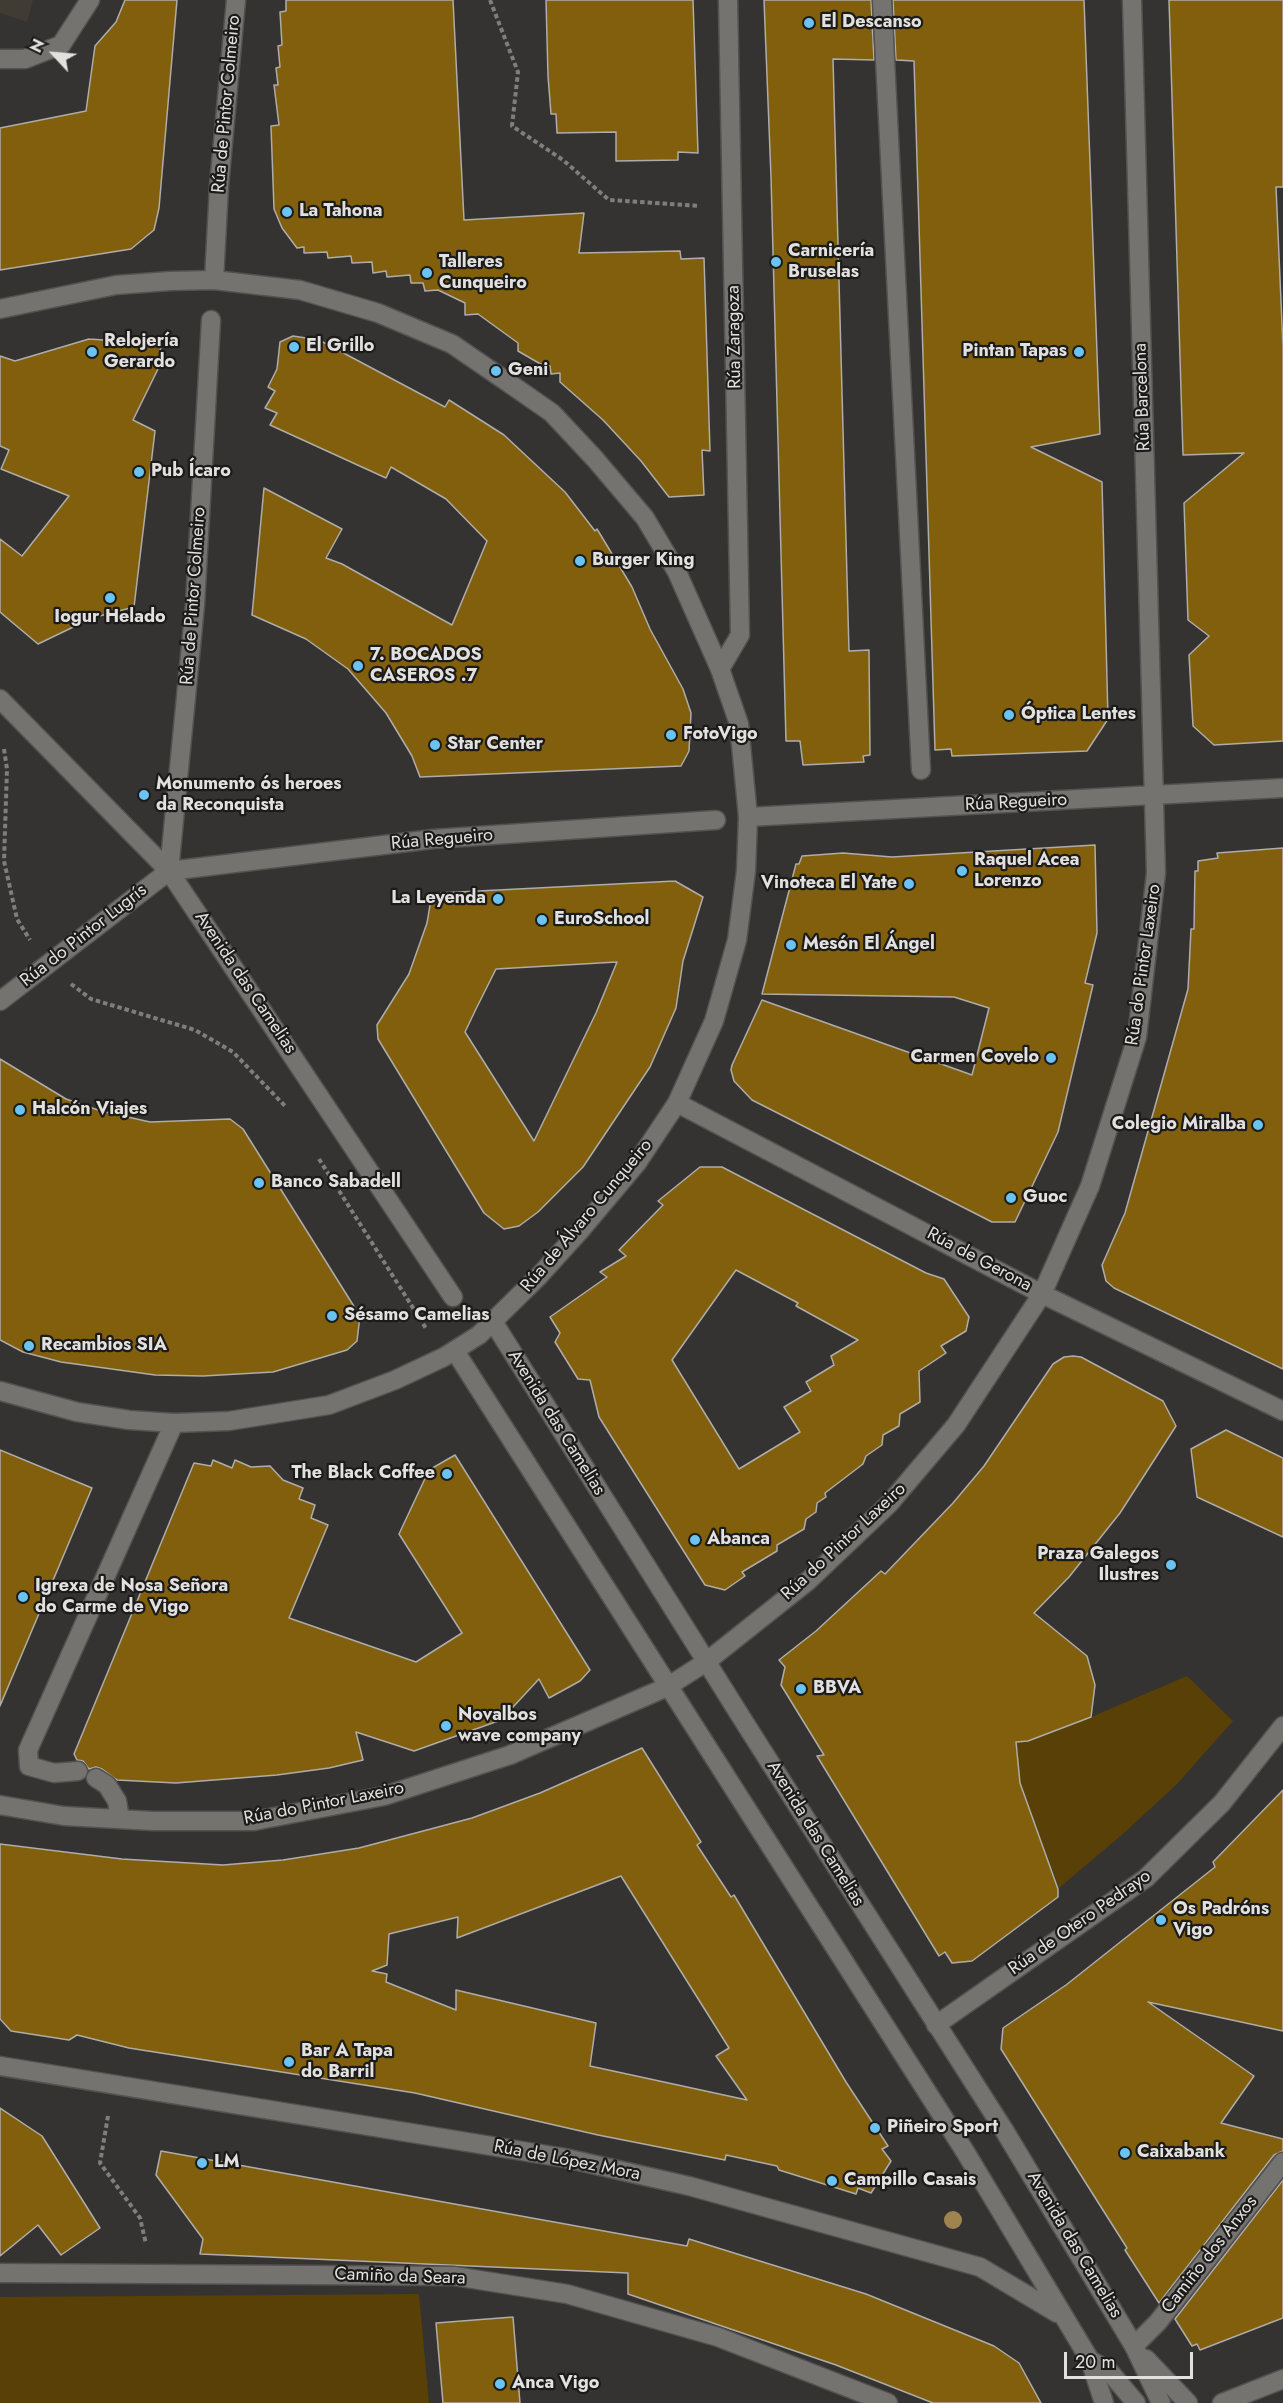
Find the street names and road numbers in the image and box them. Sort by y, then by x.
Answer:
street label: Rúa de Pintor Colmeiro [208,14,246,194]
street label: Rúa Zaragoza [723,285,747,389]
street label: Rúa Barcelona [1130,343,1156,451]
street label: Rúa de Pintor Colmeiro [177,506,211,686]
street label: Rúa Regueiro [964,790,1068,816]
street label: Rúa Regueiro [390,825,494,855]
street label: Rúa do Pintor Lugrís [17,880,151,992]
street label: Rúa do Pintor Laxeiro [1122,883,1166,1047]
street label: Avenida das Camelias [189,908,301,1058]
street label: Rúa de Álvaro Cunqueiro [517,1135,657,1297]
street label: Rúa de Gerona [923,1223,1035,1297]
street label: Avenida das Camelias [503,1346,609,1500]
street label: Rúa do Pintor Laxeiro [777,1479,911,1605]
street label: Avenida das Camelias [762,1757,868,1911]
street label: Rúa do Pintor Laxeiro [242,1778,406,1830]
street label: Rúa de Otero Pedrayo [1005,1866,1155,1980]
street label: Rúa de López Mora [492,2136,642,2186]
street label: Avenida das Camelias [1022,2168,1126,2322]
street label: Camiño dos Anxos [1158,2192,1262,2318]
street label: Camiño da Seara [334,2264,466,2290]

